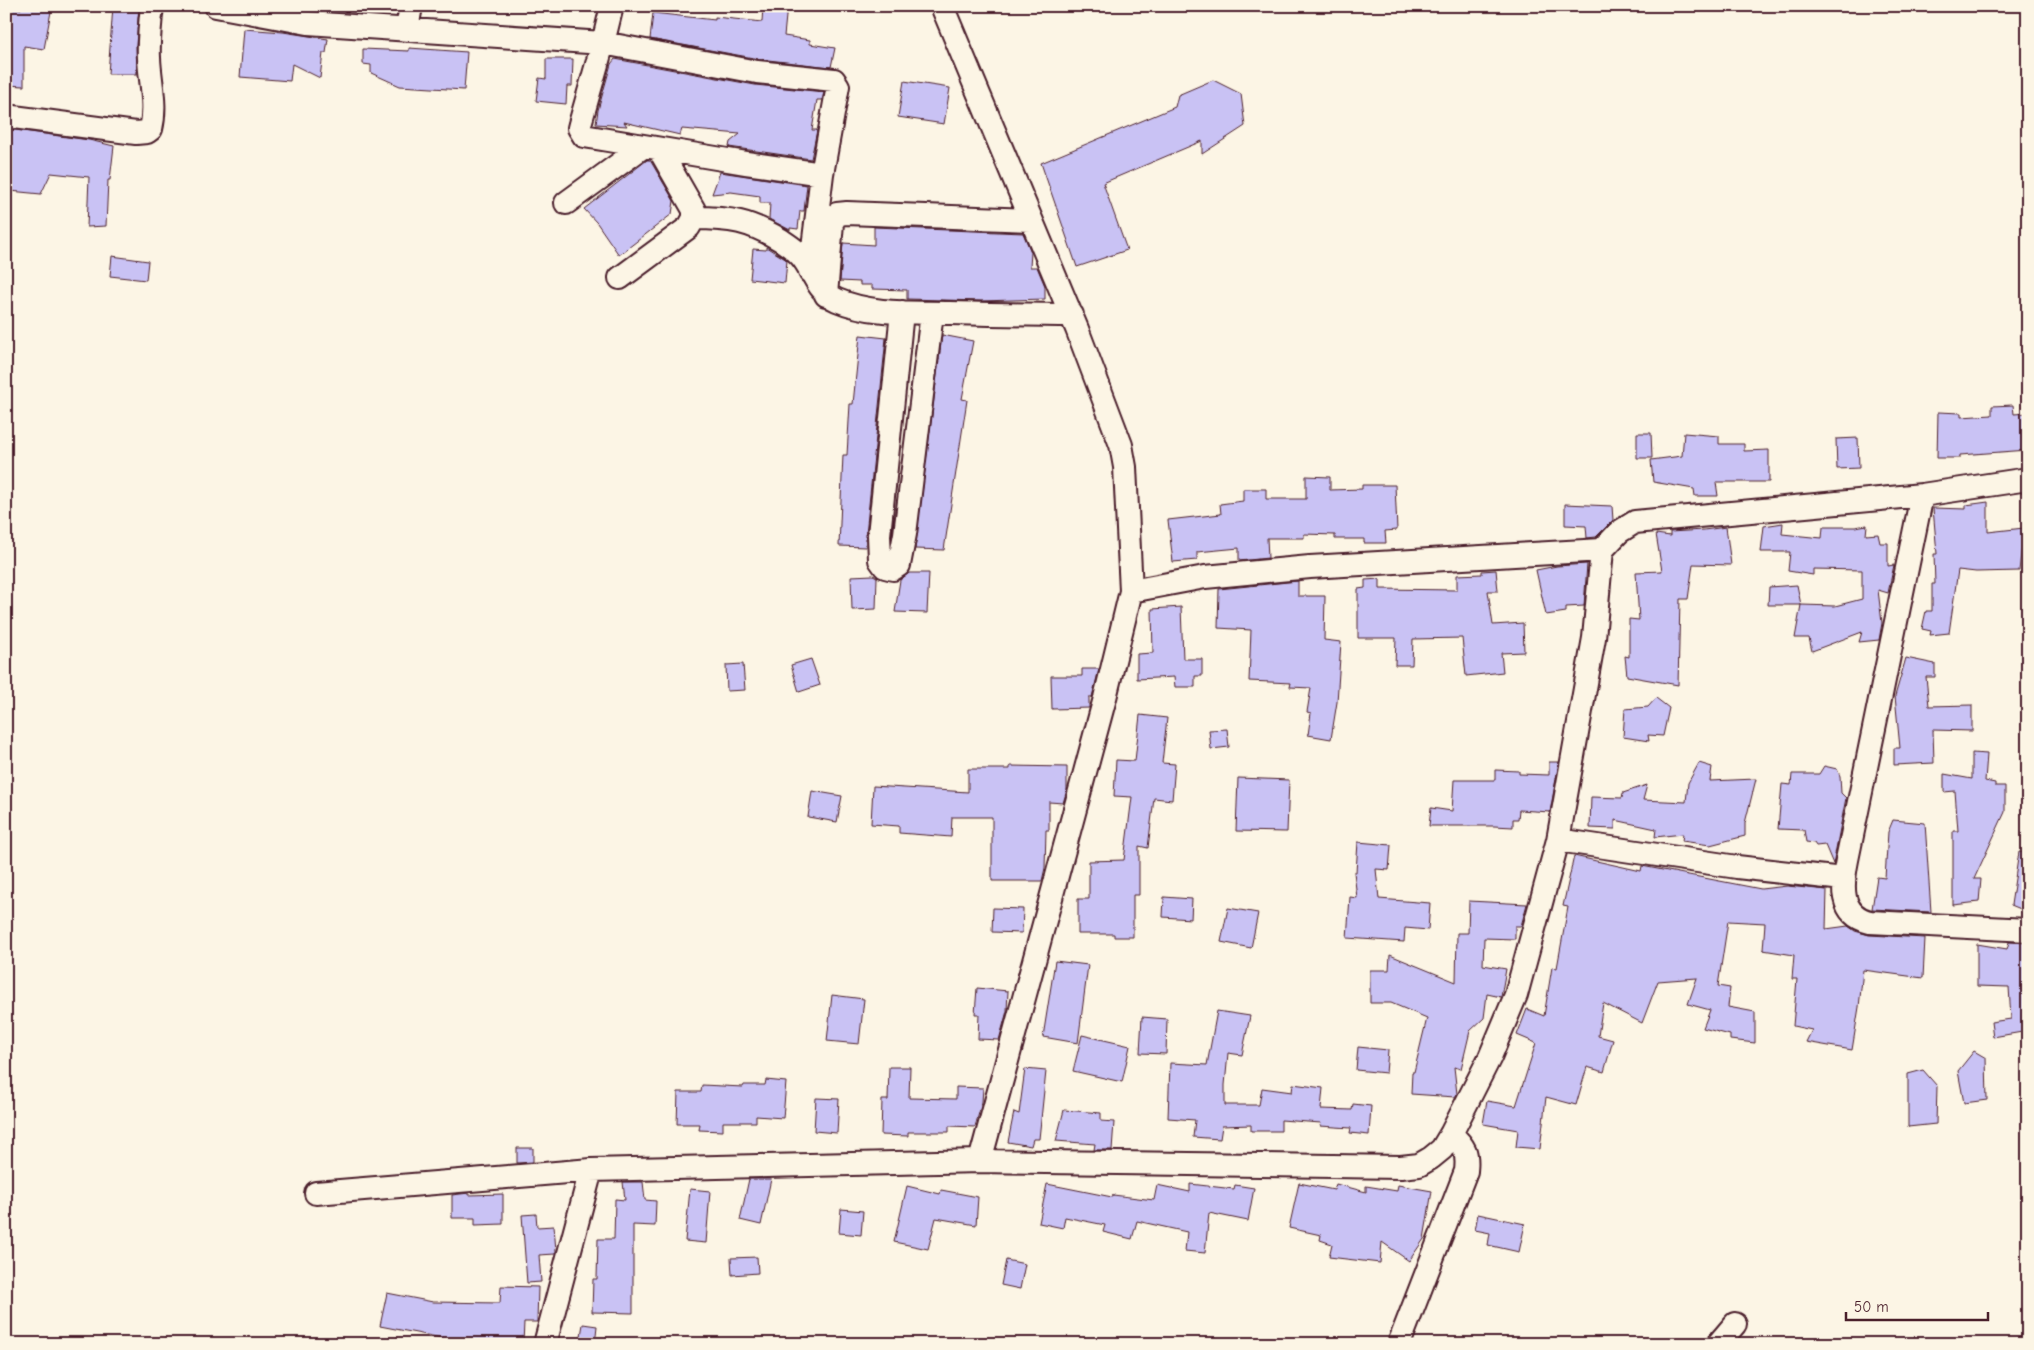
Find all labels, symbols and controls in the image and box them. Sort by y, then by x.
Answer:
scale bar [1846,1290,1989,1322]
text: 50 m [1854,1298,1889,1316]

